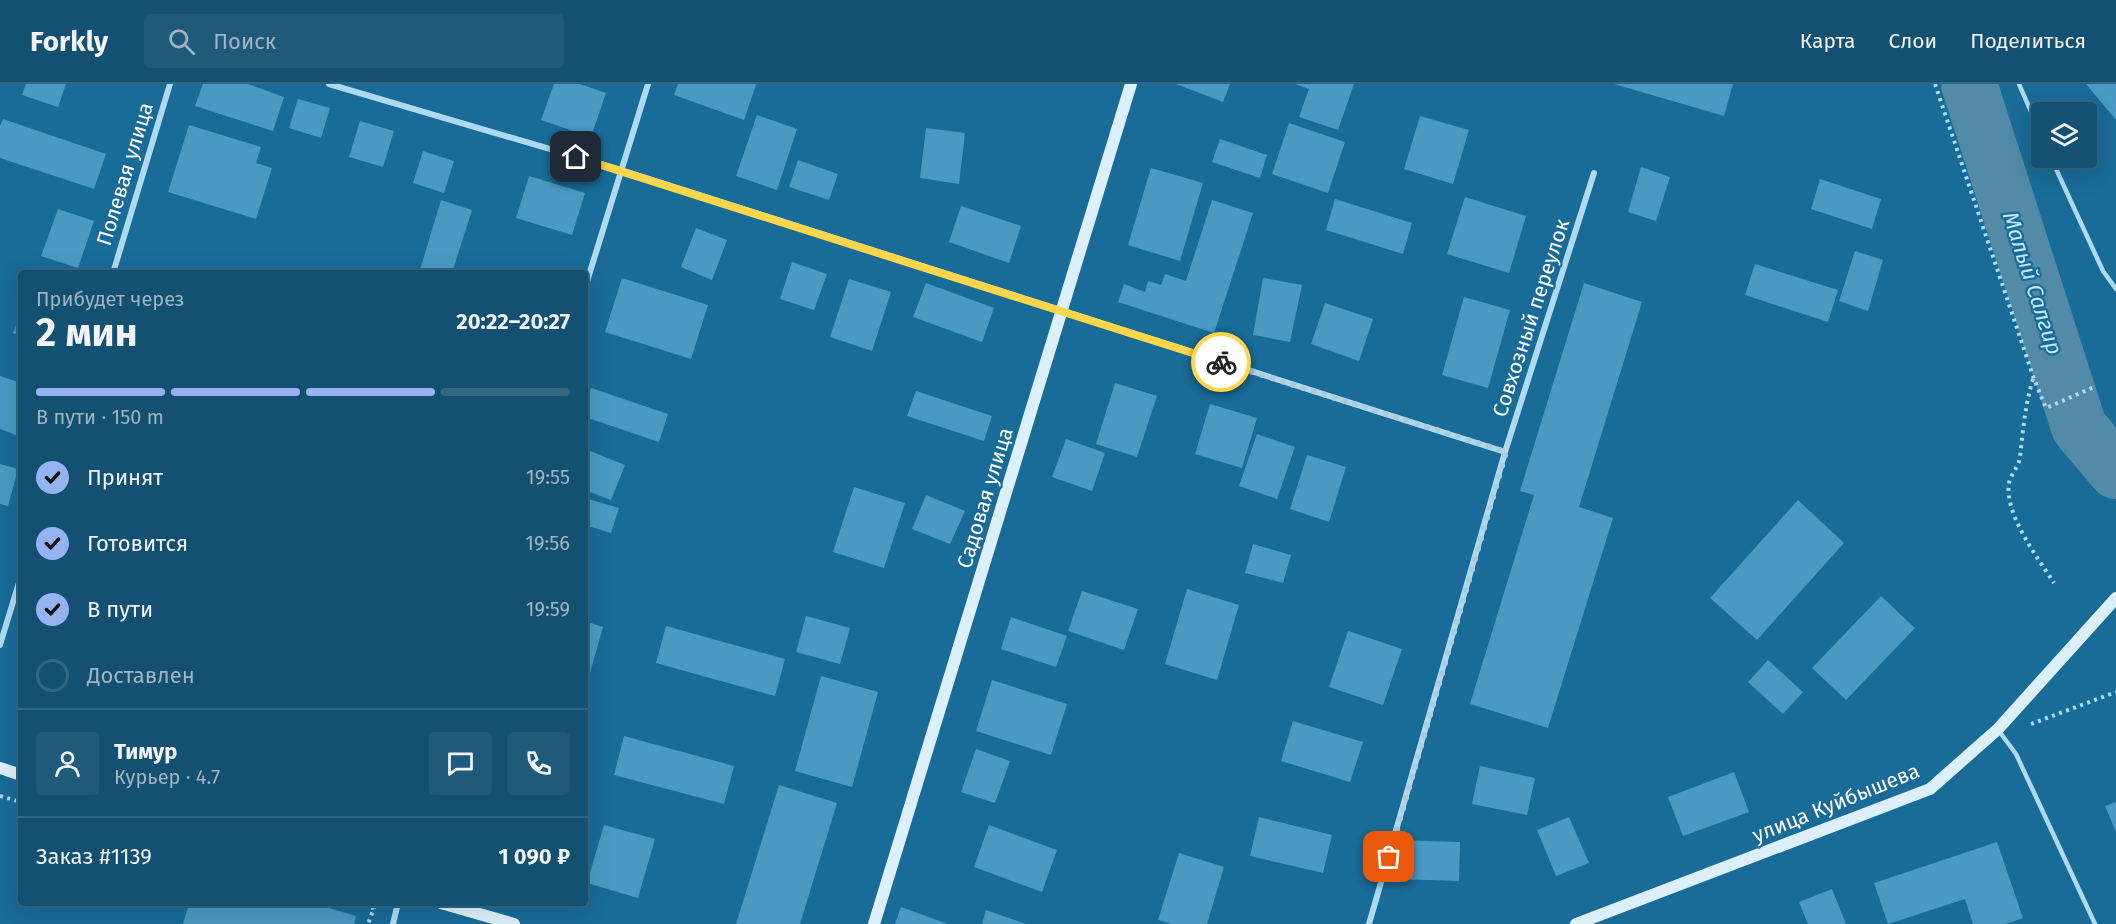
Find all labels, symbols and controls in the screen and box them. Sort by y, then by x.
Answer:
search box [144,14,564,68]
text: Forkly [30,25,108,58]
icon: search [165,25,198,58]
text: Поиск [213,28,276,55]
text: Карта [1800,28,1856,54]
text: Слои [1889,28,1937,54]
text: Поделиться [1970,28,2086,54]
street label: Полевая улица [91,99,159,249]
map controls [2031,102,2097,168]
button: layers [2031,102,2097,168]
pin [550,131,601,182]
icon: home [559,140,592,173]
water label: Малый Салгир [1997,208,2068,358]
street label: Совхозный переулок [1487,216,1575,420]
text: Прибудет через [36,287,185,311]
text: 20:22–20:27 [456,308,570,335]
text: 2 мин [36,310,138,356]
courier [1191,332,1251,392]
icon: bike [1205,346,1238,379]
text: В пути · 150 m [36,405,164,429]
street label: Садовая улица [951,425,1019,571]
icon: check [36,461,69,494]
text: Принят [87,464,163,491]
text: 19:55 [526,465,570,489]
icon: check [36,527,69,560]
text: Готовится [87,530,188,557]
text: 19:56 [525,531,570,555]
icon: check [36,593,69,626]
text: В пути [87,596,153,623]
text: 19:59 [526,597,570,621]
text: Доставлен [87,662,195,689]
button: person [36,732,99,795]
button: chat [429,732,492,795]
button: phone [507,732,570,795]
text: Тимур [114,738,177,765]
street label: улица Куйбышева [1749,758,1923,848]
text: Курьер · 4.7 [114,765,220,789]
pin [1363,831,1414,882]
icon: bag [1372,840,1405,873]
text: Заказ #1139 [36,843,152,870]
text: 1 090 ₽ [498,843,570,870]

